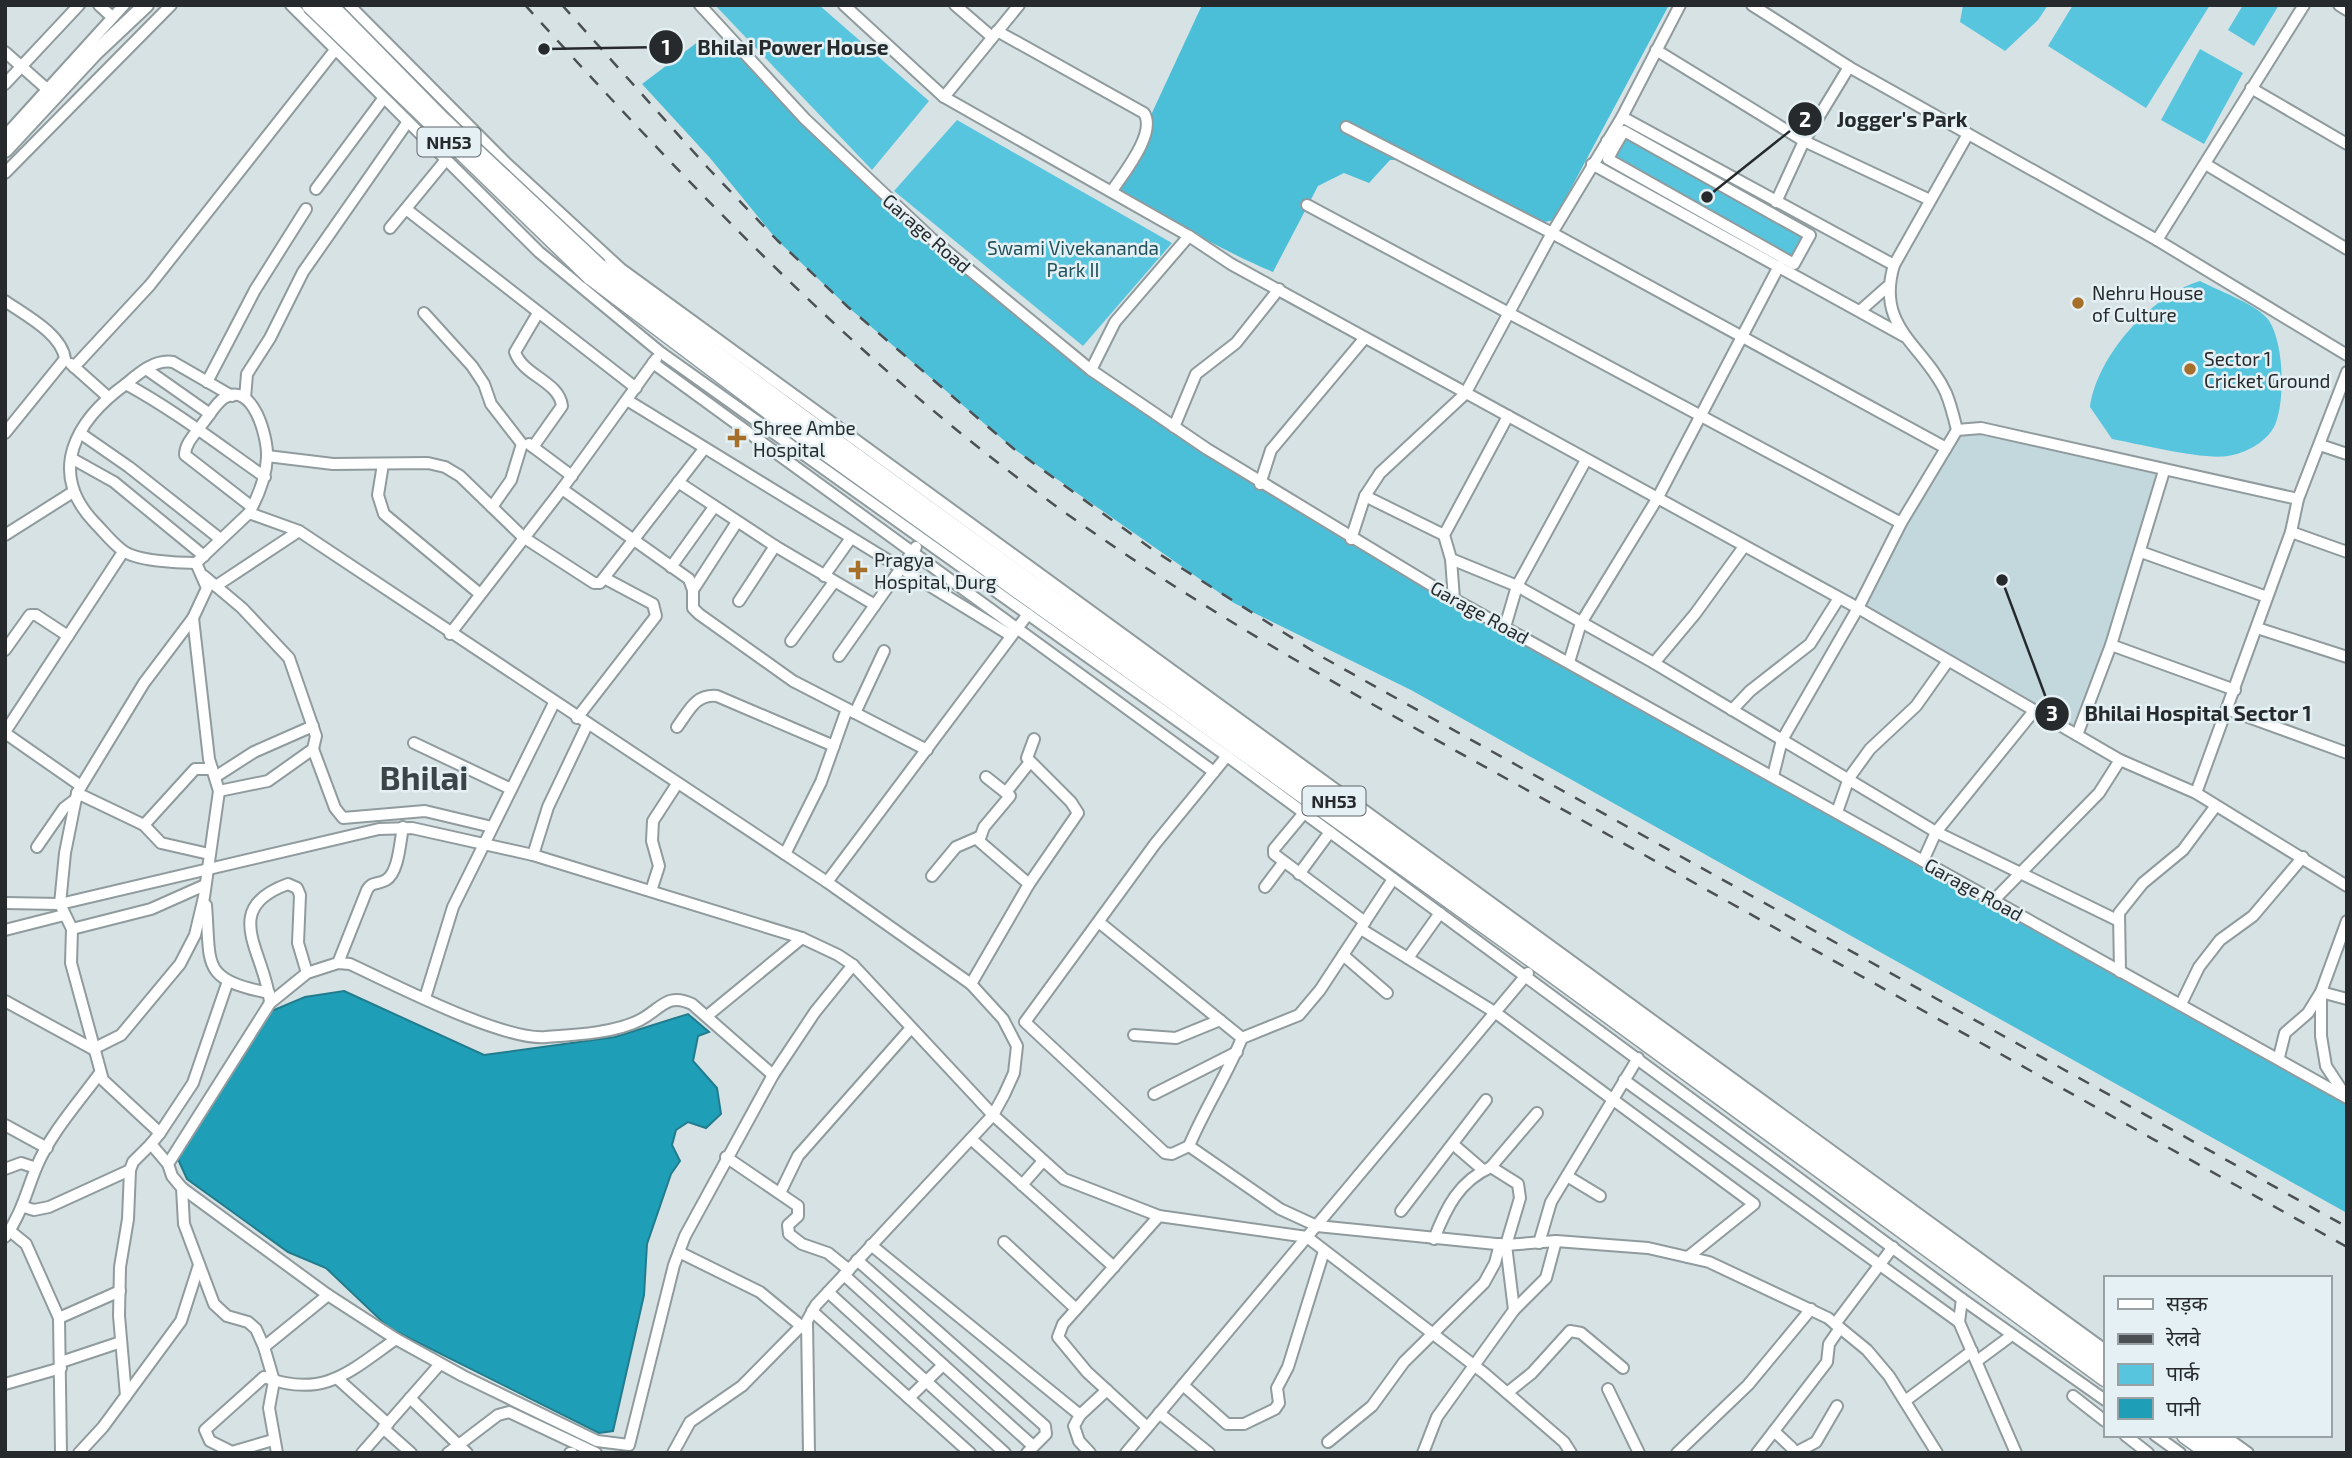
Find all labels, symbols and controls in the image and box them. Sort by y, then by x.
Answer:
callout: Bhilai Power House [648,26,903,68]
text: 1 [661,34,671,59]
text: Bhilai Power House [697,34,889,59]
callout: Jogger's Park [1787,98,1981,140]
text: 2 [1799,106,1811,131]
text: Jogger's Park [1837,106,1968,131]
road number: NH53 [418,127,480,156]
street label: Garage Road [878,189,976,277]
park label: Swami Vivekananda Park II [987,236,1159,281]
place label: Nehru House of Culture [2092,281,2204,326]
marker: Nehru House of Culture [2070,295,2086,311]
place label: Sector 1 Cricket Ground [2204,347,2330,392]
marker: Sector 1 Cricket Ground [2182,361,2198,377]
place label: Shree Ambe Hospital [753,416,856,461]
marker: Shree Ambe Hospital [727,428,747,448]
place label: Pragya Hospital, Durg [874,548,997,593]
marker: Pragya Hospital, Durg [848,560,868,580]
street label: Garage Road [1427,575,1533,649]
callout: Bhilai Hospital Sector 1 [2035,693,2326,735]
text: 3 [2046,700,2058,725]
text: Bhilai Hospital Sector 1 [2084,700,2312,725]
district label: Bhilai [380,757,468,797]
road number: NH53 [1302,786,1366,816]
street label: Garage Road [1921,852,2027,926]
legend [2104,1276,2331,1437]
text: सड़क [2166,1290,2208,1315]
text: रेलवे [2165,1325,2201,1350]
text: पार्क [2166,1360,2200,1385]
text: पानी [2166,1395,2201,1420]

